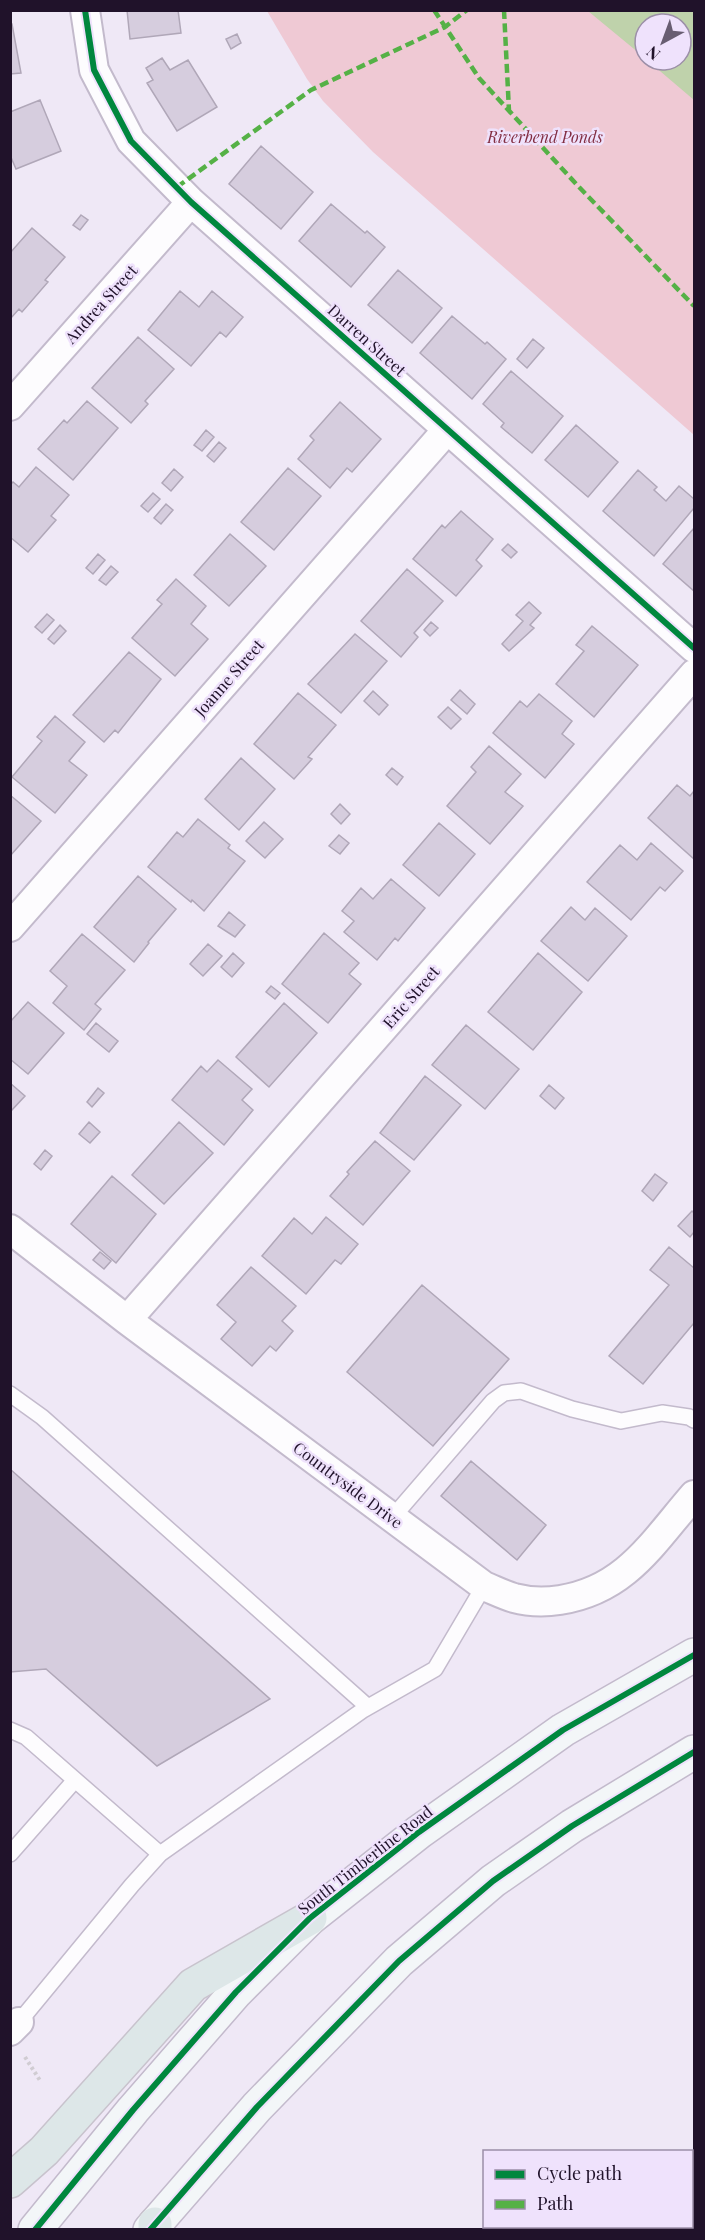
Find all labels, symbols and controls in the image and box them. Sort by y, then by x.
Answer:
north arrow [633,12,693,72]
text: N [641,42,664,65]
park label: Riverbend Ponds [486,126,603,147]
street label: Andrea Street [59,260,142,348]
street label: Darren Street [324,299,411,380]
street label: Joanne Street [189,634,268,721]
street label: Eric Street [378,961,444,1032]
street label: Countryside Drive [289,1437,407,1533]
street label: South Timberline Road [293,1800,436,1919]
legend [483,2150,693,2228]
text: Cycle path [537,2161,622,2185]
text: Path [537,2191,574,2215]

